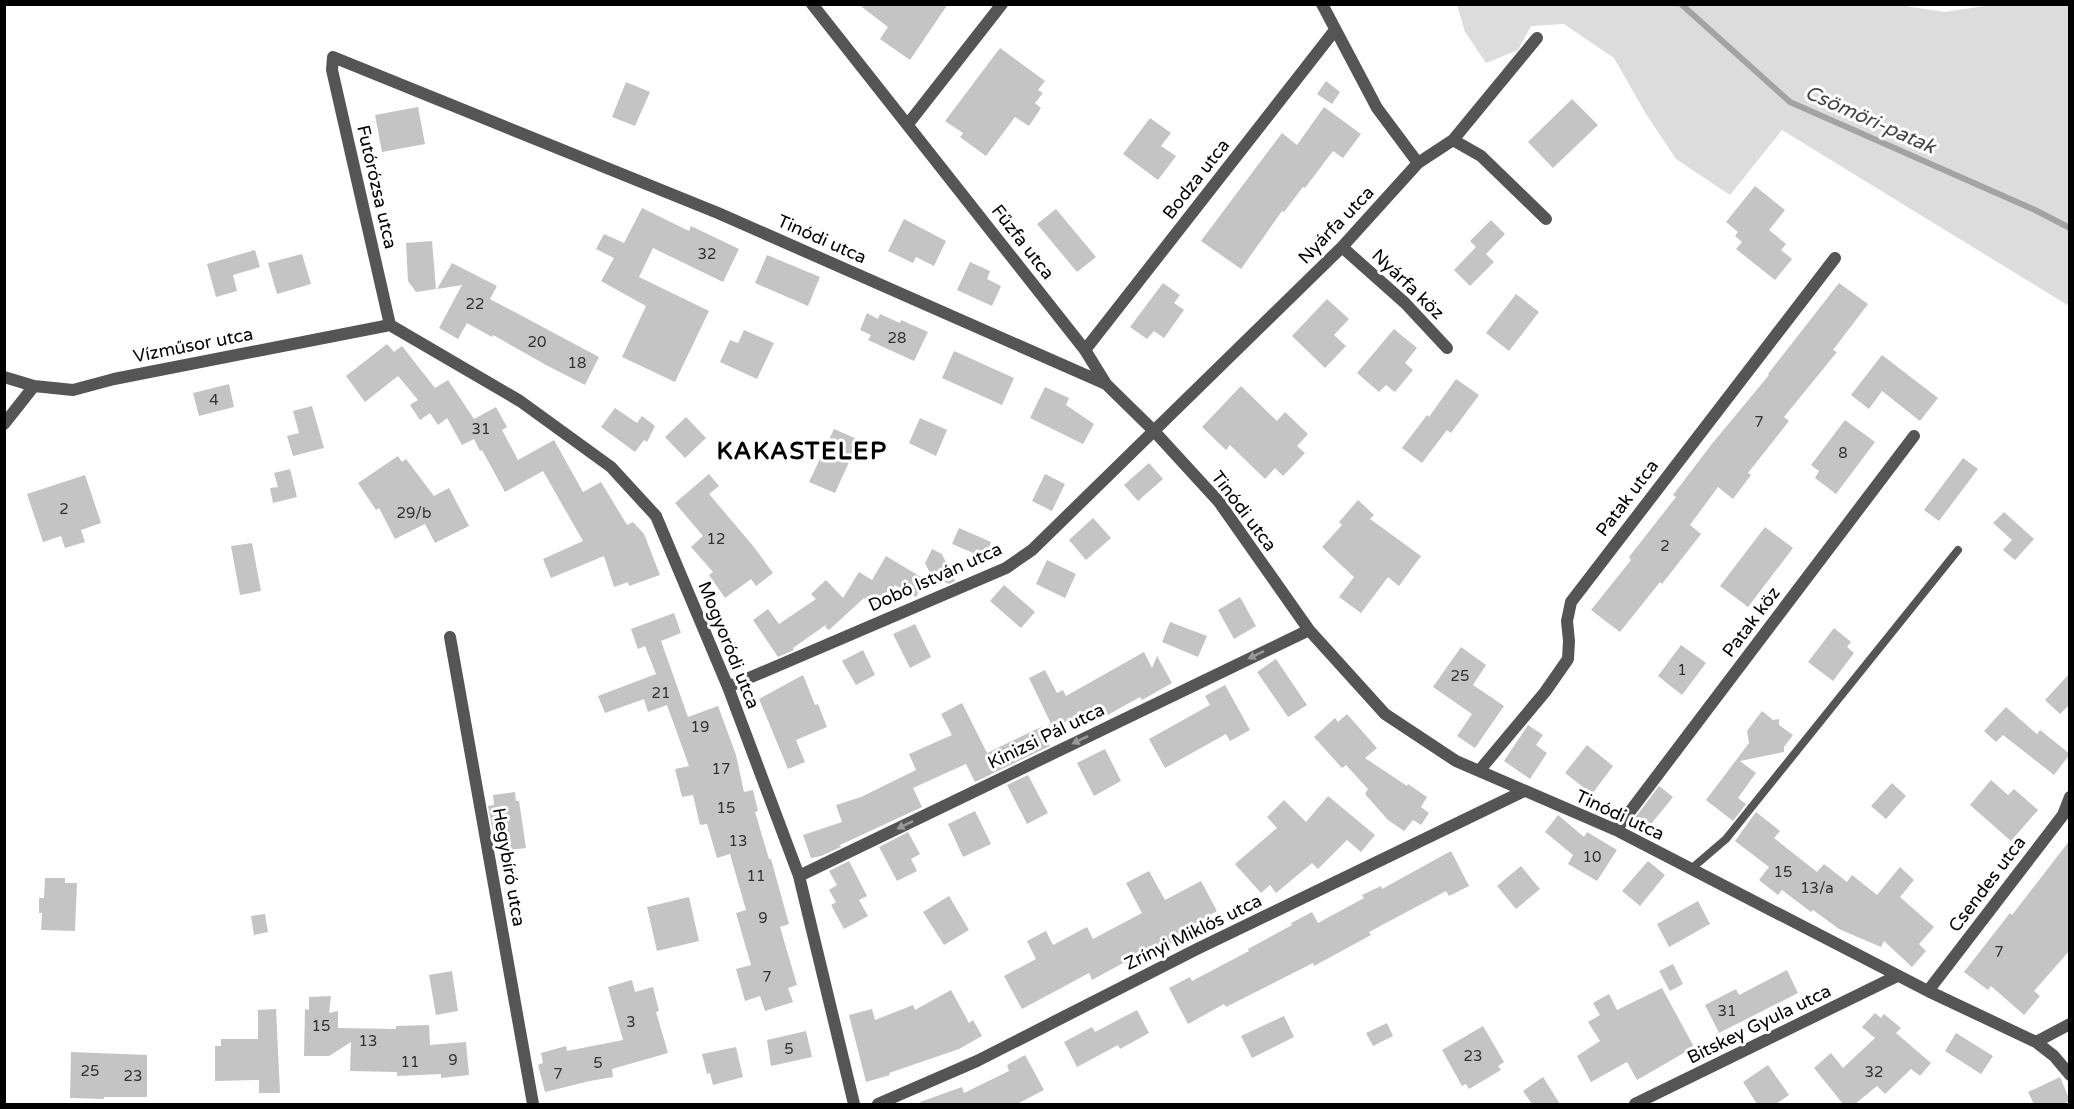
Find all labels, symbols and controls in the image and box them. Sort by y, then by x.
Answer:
water label: Csömöri-patak [1801,81,1941,160]
street label: Futórózsa utca [352,123,402,251]
street label: Bodza utca [1158,134,1234,224]
street label: Nyárfa utca [1293,182,1379,268]
street label: Fűzfa utca [987,200,1059,284]
street label: Tinódi utca [774,210,870,268]
street label: Nyárfa köz [1367,244,1449,324]
house number: 32 [698,245,716,263]
house number: 22 [466,295,484,313]
street label: Vízműsor utca [131,323,255,367]
house number: 28 [888,329,906,347]
house number: 20 [528,333,546,351]
house number: 18 [568,354,586,372]
house number: 4 [209,391,219,409]
house number: 7 [1754,413,1764,431]
house number: 31 [472,420,490,438]
district label: KAKASTELEP [716,437,888,466]
house number: 8 [1838,444,1848,462]
street label: Patak utca [1591,455,1663,541]
street label: Tinódi utca [1207,466,1281,556]
house number: 2 [59,500,69,518]
house number: 29/b [397,504,431,522]
house number: 12 [707,530,725,548]
house number: 2 [1660,537,1670,555]
street label: Dobó István utca [865,538,1005,616]
street label: Mogyoródi utca [693,578,765,712]
street label: Patak köz [1717,582,1785,662]
one-way arrow [1248,651,1265,660]
house number: 1 [1677,661,1687,679]
house number: 25 [1451,667,1469,685]
house number: 21 [652,684,670,702]
street label: Kinizsi Pál utca [984,698,1108,774]
house number: 19 [691,718,709,736]
one-way arrow [1072,735,1089,744]
house number: 17 [712,760,730,778]
street label: Tinódi utca [1572,785,1668,845]
house number: 15 [717,799,735,817]
street label: Hegybíró utca [488,806,530,928]
one-way arrow [896,820,913,829]
house number: 13 [729,832,747,850]
street label: Csendes utca [1944,832,2030,936]
house number: 10 [1583,848,1601,866]
house number: 15 [1774,863,1792,881]
house number: 11 [747,867,765,885]
house number: 13/a [1800,879,1834,897]
street label: Zrínyi Miklós utca [1121,889,1265,975]
house number: 9 [758,909,768,927]
house number: 7 [1994,943,2004,961]
house number: 7 [762,968,772,986]
street label: Bitskey Gyula utca [1683,980,1835,1068]
house number: 31 [1718,1002,1736,1020]
house number: 3 [626,1013,636,1031]
house number: 15 [312,1017,330,1035]
house number: 13 [359,1032,377,1050]
house number: 5 [784,1040,794,1058]
house number: 23 [1464,1047,1482,1065]
house number: 9 [448,1051,458,1069]
house number: 11 [401,1053,419,1071]
house number: 5 [593,1054,603,1072]
house number: 25 [81,1062,99,1080]
house number: 32 [1865,1063,1883,1081]
house number: 7 [553,1065,563,1083]
house number: 23 [124,1067,142,1085]

